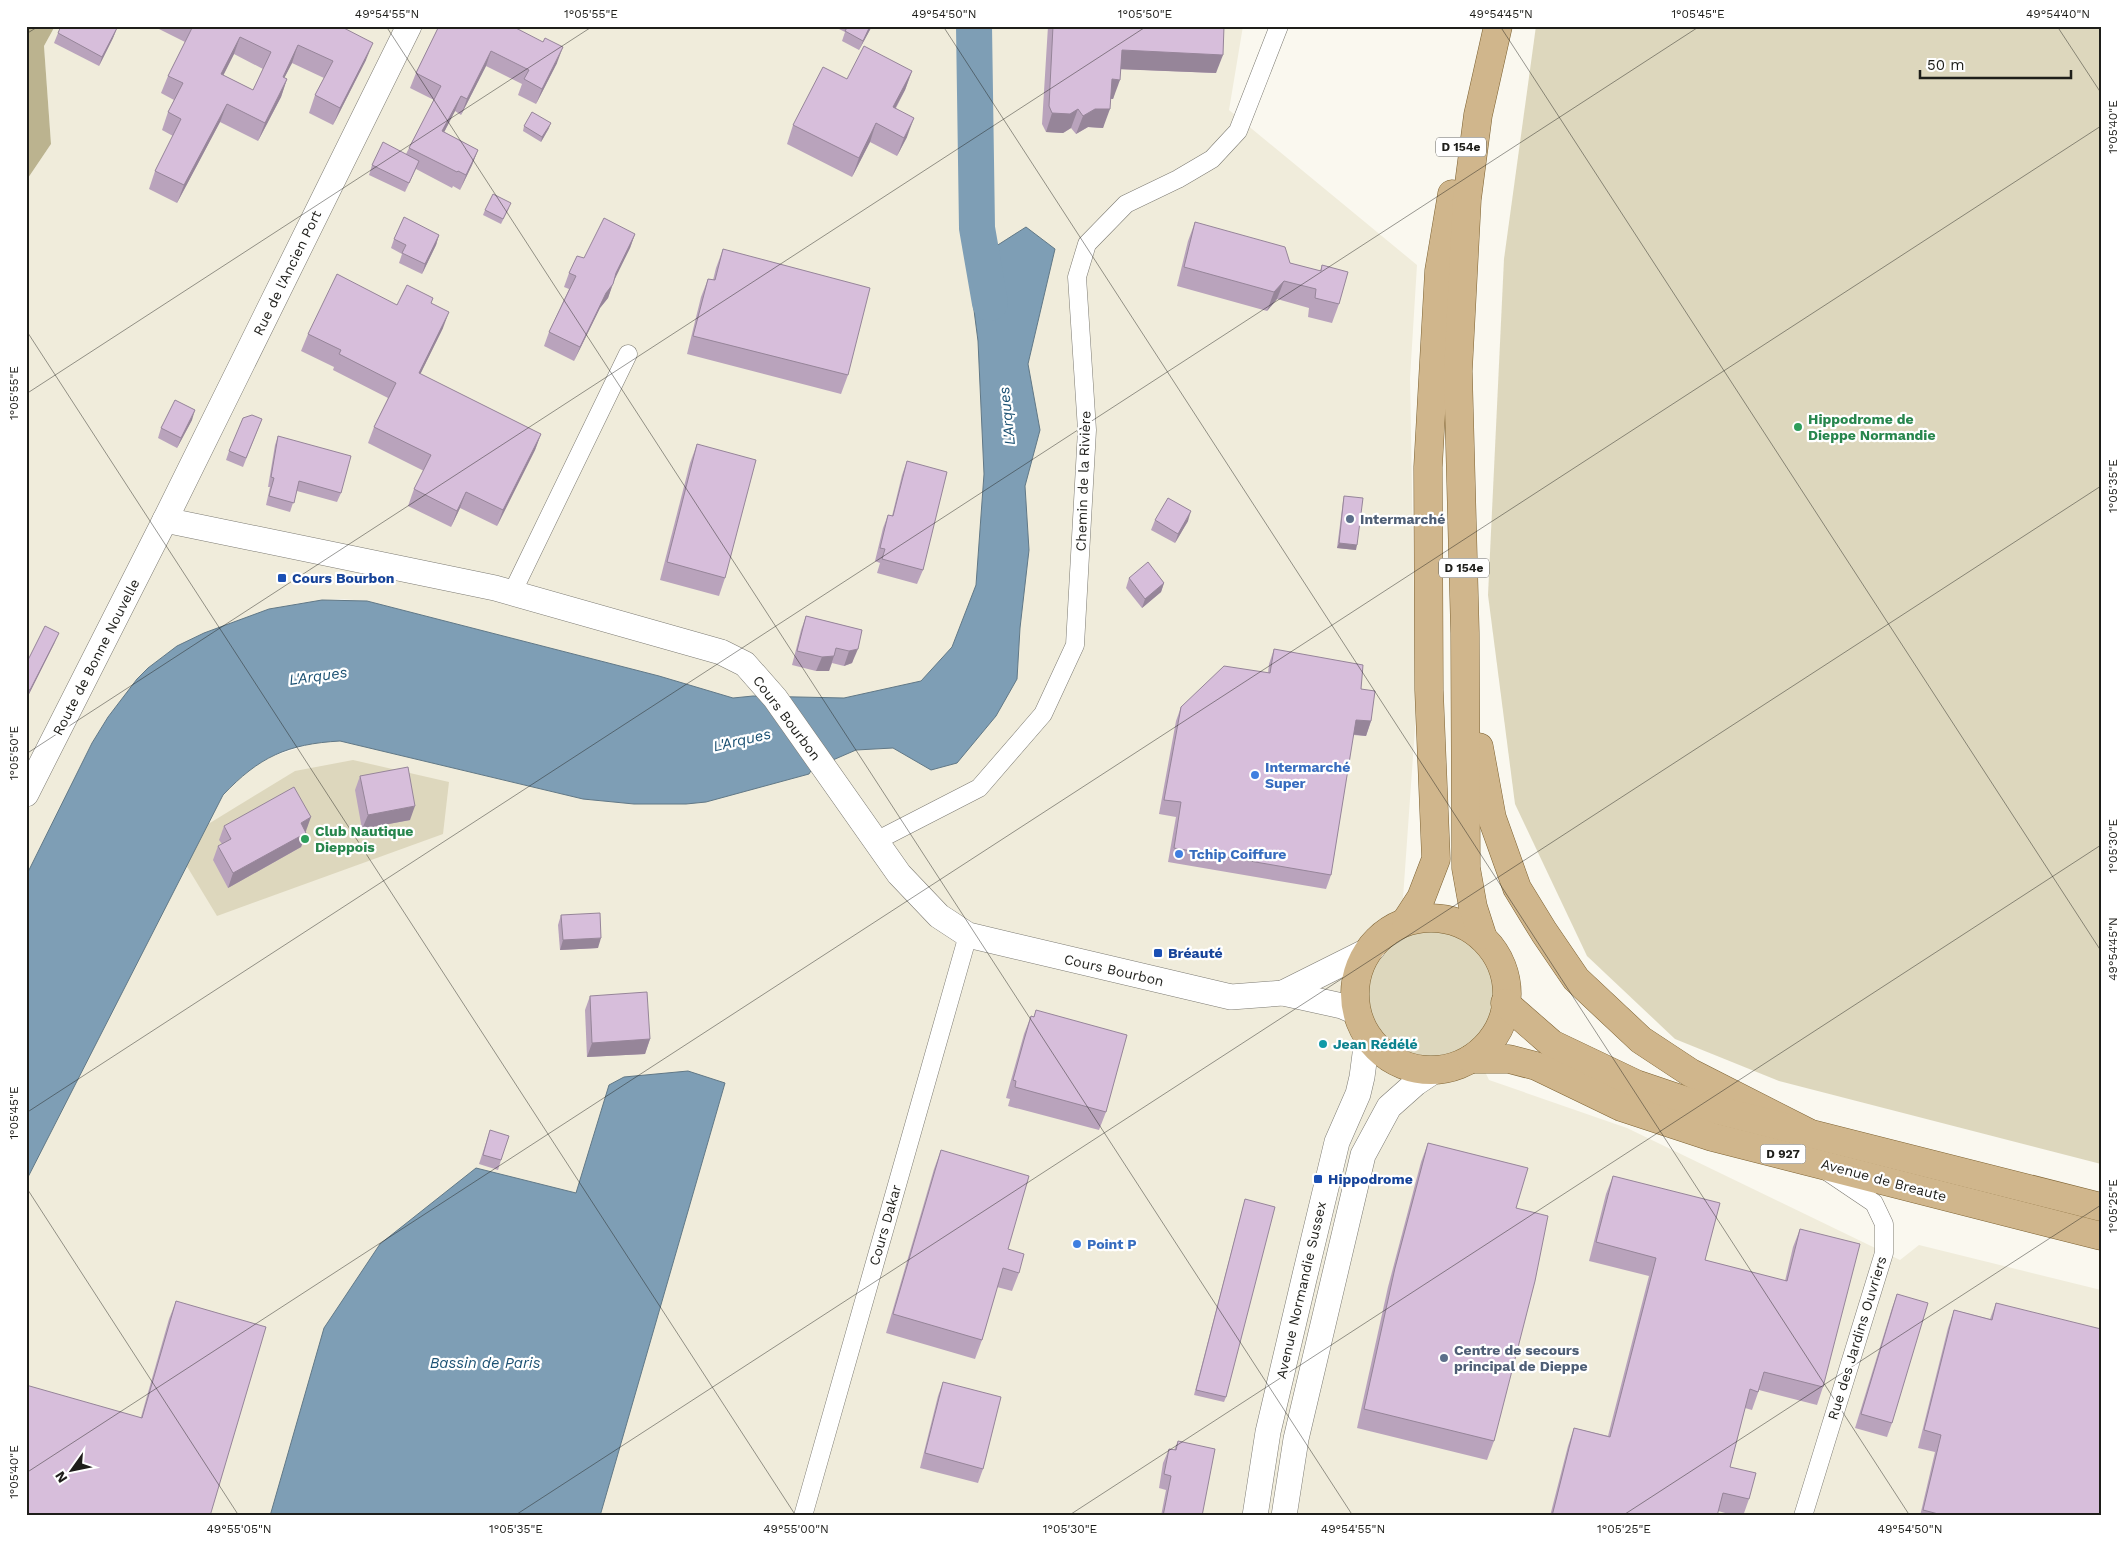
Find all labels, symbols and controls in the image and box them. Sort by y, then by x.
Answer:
text: 49°54'55"N [355,7,419,21]
text: 1°05'55"E [564,7,618,21]
text: 49°54'50"N [912,7,976,21]
text: 1°05'50"E [1118,7,1173,21]
text: 49°54'45"N [1469,7,1533,21]
text: 1°05'45"E [1671,7,1725,21]
text: 49°54'40"N [2026,7,2090,21]
scale bar [1920,48,2071,80]
text: 50 m [1927,56,1964,74]
text: 1°05'40"E [2106,100,2120,154]
road number: D 154e [1436,138,1486,156]
street label: Rue de l'Ancien Port [250,208,324,338]
text: 1°05'55"E [7,366,21,420]
water label: L'Arques [995,386,1019,446]
street label: Chemin de la Rivière [1073,410,1093,552]
place label: Hippodrome de Dieppe Normandie [1808,411,1936,443]
marker: Hippodrome de Dieppe Normandie [1792,421,1804,433]
text: 1°05'35"E [2106,459,2120,513]
place label: Intermarché [1360,511,1445,527]
marker: Intermarché [1344,513,1356,525]
road number: D 154e [1439,558,1489,578]
place label: Cours Bourbon [292,570,394,586]
marker: Cours Bourbon [276,572,288,584]
street label: Route de Bonne Nouvelle [50,576,142,738]
water label: L'Arques [288,663,349,689]
street label: Cours Bourbon [750,672,824,764]
text: 1°05'50"E [7,725,21,780]
water label: L'Arques [711,725,773,755]
place label: Intermarché Super [1265,759,1350,791]
marker: Intermarché Super [1249,769,1261,781]
text: 1°05'30"E [2106,818,2120,873]
place label: Club Nautique Dieppois [315,823,413,855]
marker: Club Nautique Dieppois [299,833,311,845]
place label: Tchip Coiffure [1189,846,1286,862]
marker: Tchip Coiffure [1173,848,1185,860]
text: 49°54'45"N [2106,917,2120,981]
place label: Bréauté [1168,945,1223,961]
marker: Bréauté [1152,947,1164,959]
street label: Cours Bourbon [1063,951,1165,989]
place label: Jean Rédélé [1333,1036,1418,1052]
marker: Jean Rédélé [1317,1038,1329,1050]
text: 1°05'45"E [7,1086,21,1140]
road number: D 927 [1760,1144,1806,1164]
street label: Avenue de Breaute [1820,1156,1948,1204]
place label: Hippodrome [1328,1171,1413,1187]
marker: Hippodrome [1312,1173,1324,1185]
text: 1°05'25"E [2106,1179,2120,1233]
street label: Cours Dakar [866,1182,904,1267]
street label: Avenue Normandie Sussex [1273,1200,1329,1380]
place label: Point P [1087,1236,1137,1252]
marker: Point P [1071,1238,1083,1250]
street label: Rue des Jardins Ouvriers [1824,1254,1890,1422]
place label: Centre de secours principal de Dieppe [1454,1342,1588,1374]
marker: Centre de secours principal de Dieppe [1438,1352,1450,1364]
water label: Bassin de Paris [430,1354,541,1372]
north arrow [48,1444,98,1494]
text: 1°05'40"E [7,1445,21,1499]
text: N [52,1468,71,1486]
text: 49°55'05"N [206,1522,272,1536]
text: 1°05'35"E [489,1522,543,1536]
text: 49°55'00"N [763,1522,829,1536]
text: 1°05'30"E [1043,1522,1098,1536]
text: 49°54'55"N [1321,1522,1385,1536]
text: 1°05'25"E [1597,1522,1651,1536]
text: 49°54'50"N [1878,1522,1942,1536]

